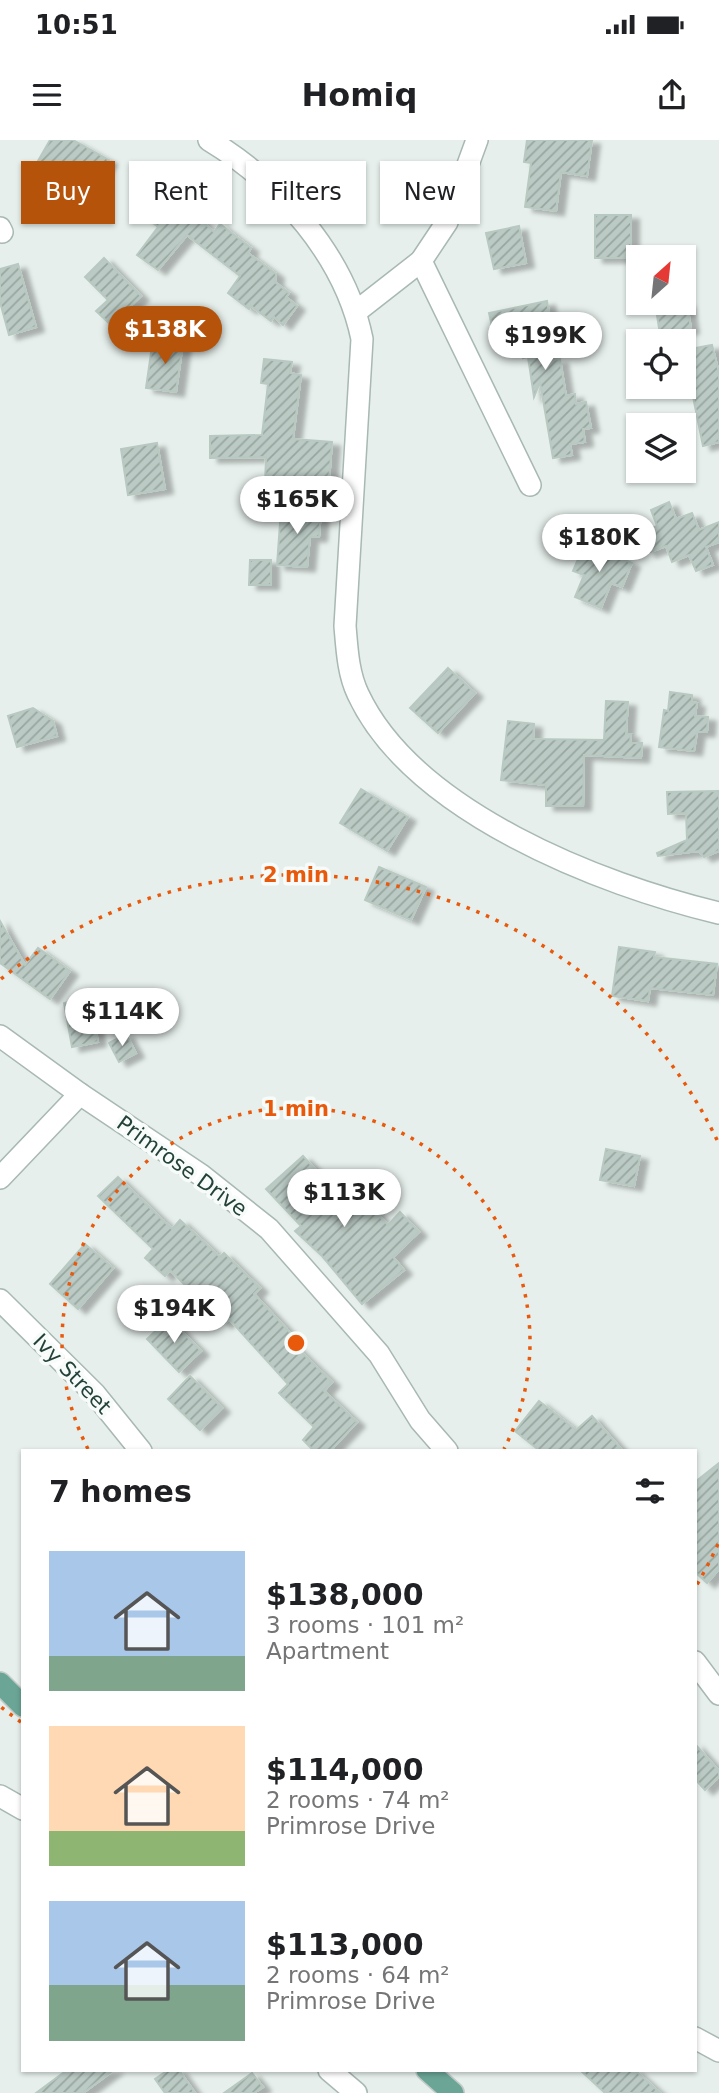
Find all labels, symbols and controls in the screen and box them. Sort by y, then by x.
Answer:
text: 10:51 [35,10,118,40]
icon: menu [28,76,66,114]
text: Homiq [302,76,417,114]
icon: share [653,76,691,114]
chip: Buy [21,161,115,224]
chip: Rent [129,161,232,224]
chip: Filters [246,161,366,224]
chip: New [380,161,480,224]
north arrow [626,245,696,315]
map controls [626,245,696,483]
pin: $138K [116,306,214,366]
pin: $199K [496,313,594,372]
text: $138K [124,316,206,342]
text: $199K [504,322,586,348]
button: locate [626,329,696,399]
button: layers [626,413,696,483]
pin: $165K [248,476,346,536]
text: $165K [256,486,338,512]
pin: $180K [550,514,648,574]
text: $180K [558,524,640,550]
text: 2 min [263,863,329,887]
pin: $114K [73,988,171,1048]
text: $114K [81,998,163,1024]
text: 1 min [263,1097,329,1121]
street label: Primrose Drive [112,1111,252,1221]
pin: $113K [295,1170,393,1229]
text: $113K [303,1179,385,1205]
pin: $194K [125,1286,223,1345]
text: $194K [133,1295,215,1321]
street label: Ivy Street [28,1329,116,1419]
centre of rings [284,1331,308,1355]
icon: filters [631,1472,669,1510]
text: 7 homes [49,1474,192,1509]
text: $138,000 [266,1577,424,1612]
icon: home [105,1579,189,1663]
text: 3 rooms · 101 m² [266,1612,464,1638]
text: Apartment [266,1638,389,1664]
text: $114,000 [266,1752,424,1787]
icon: home [105,1754,189,1838]
text: 2 rooms · 74 m² [266,1787,450,1813]
text: Primrose Drive [266,1813,436,1839]
text: $113,000 [266,1927,424,1962]
icon: home [105,1929,189,2013]
text: 2 rooms · 64 m² [266,1962,450,1988]
text: Primrose Drive [266,1988,436,2014]

